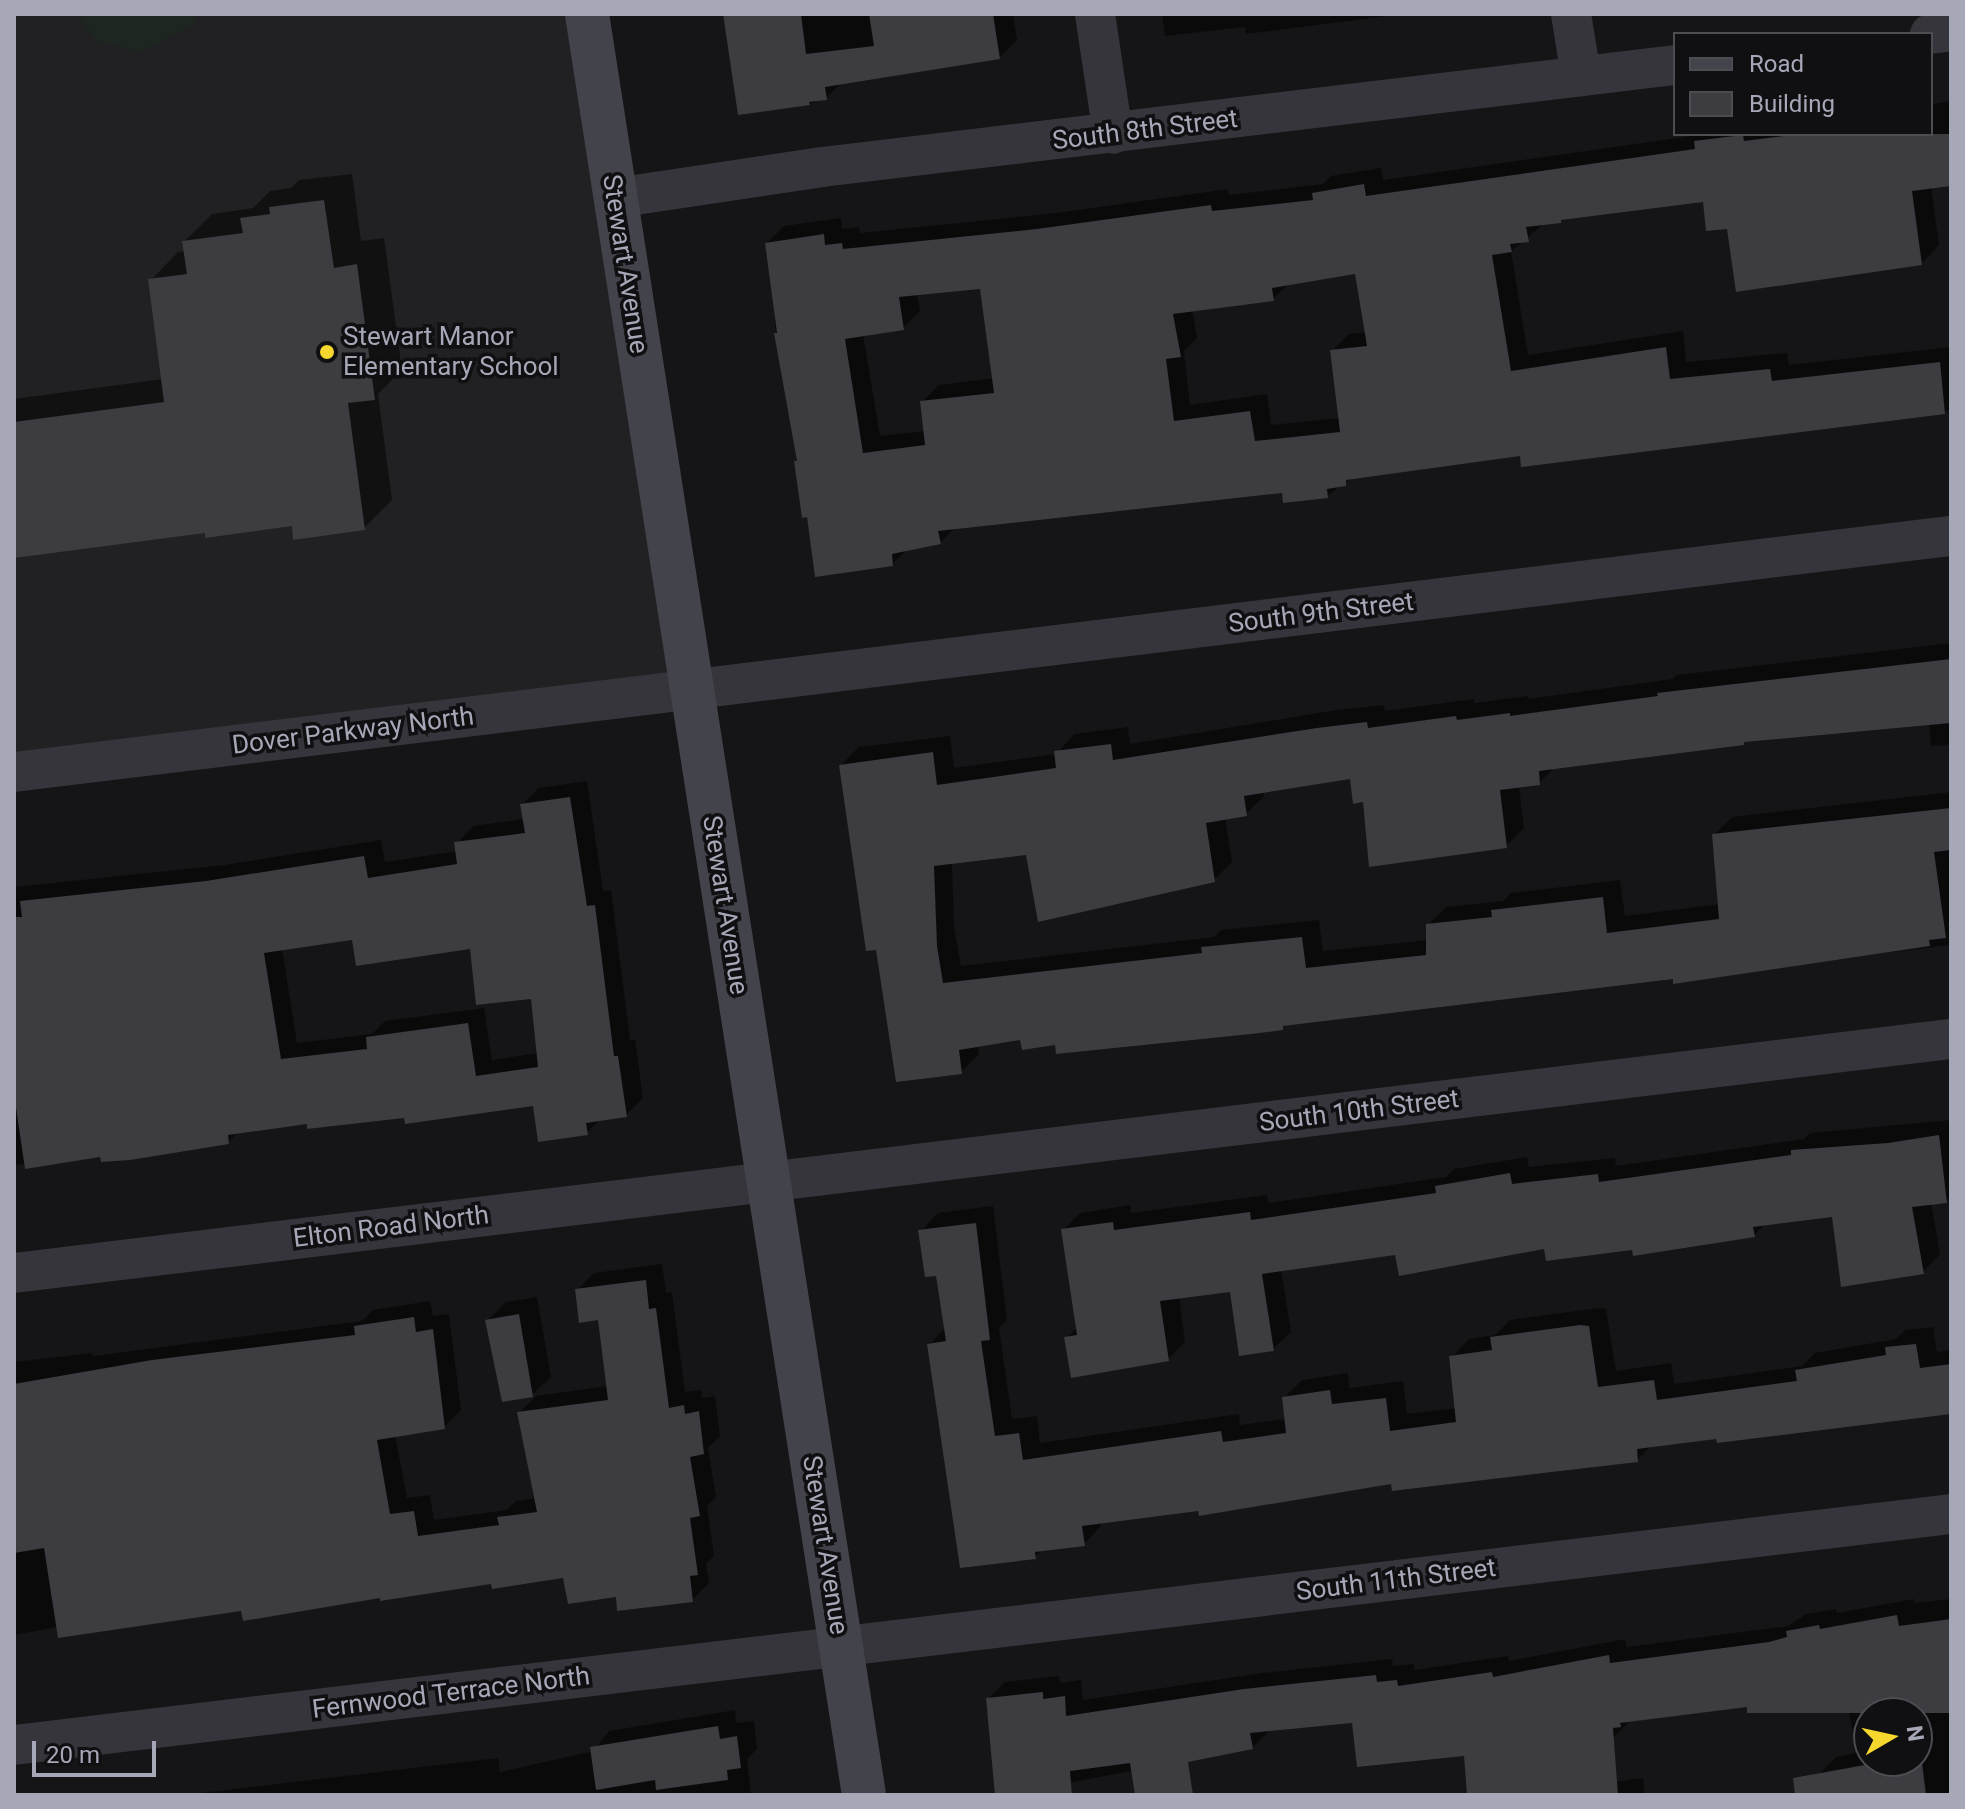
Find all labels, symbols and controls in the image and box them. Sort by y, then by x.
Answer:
legend [1673,32,1933,136]
text: Road [1749,50,1804,78]
text: Building [1749,90,1835,118]
street label: South 8th Street [1051,103,1239,157]
street label: Stewart Avenue [595,172,655,356]
place label: Stewart Manor Elementary School [343,321,559,382]
marker: Stewart Manor Elementary School [318,343,336,361]
street label: South 9th Street [1227,586,1415,640]
street label: Dover Parkway North [230,701,476,761]
street label: Stewart Avenue [695,813,755,997]
street label: South 10th Street [1257,1083,1461,1139]
street label: Elton Road North [291,1200,491,1254]
street label: Stewart Avenue [795,1453,855,1637]
street label: South 11th Street [1294,1552,1498,1608]
street label: Fernwood Terrace North [310,1660,592,1726]
north arrow [1853,1697,1933,1777]
text: N [1902,1724,1929,1743]
scale bar [36,1725,160,1775]
text: 20 m [46,1741,100,1769]

